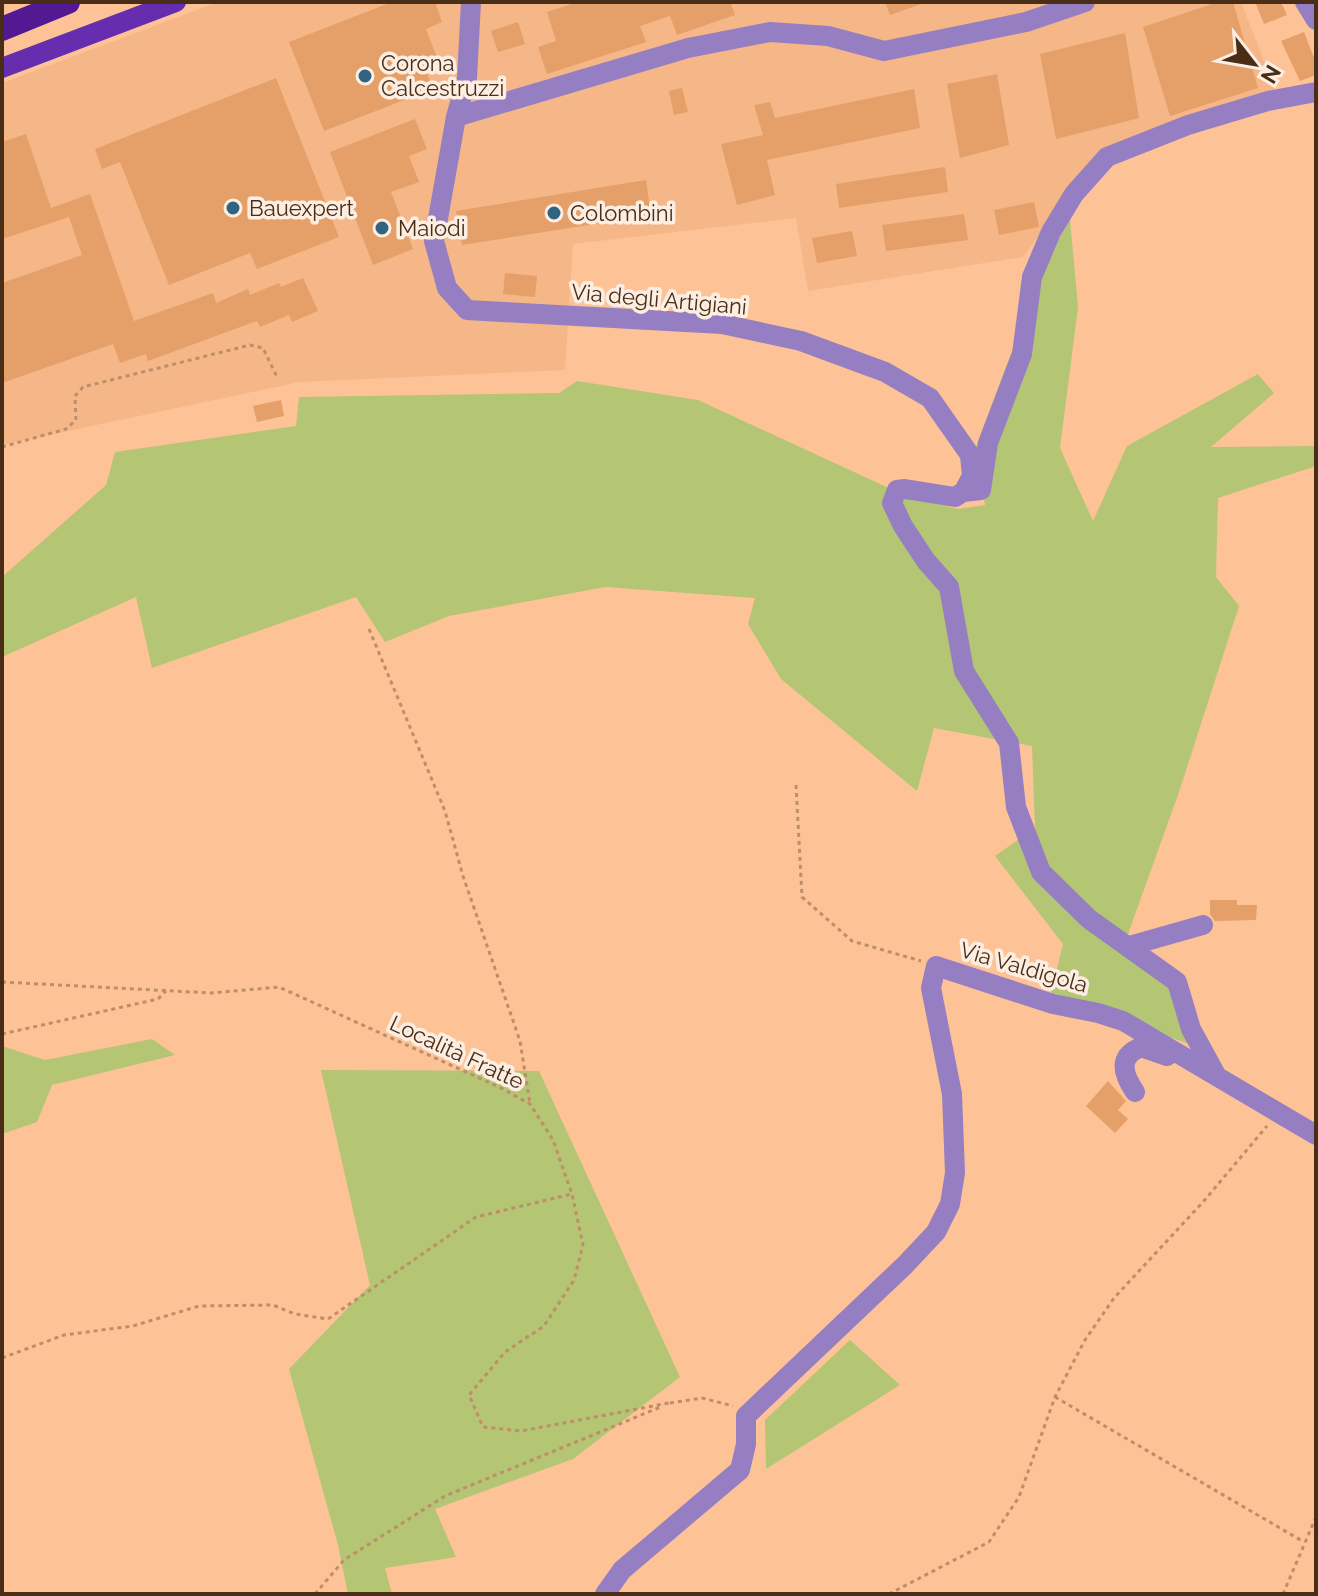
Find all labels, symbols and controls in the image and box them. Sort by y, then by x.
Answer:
north arrow [1214,24,1294,104]
place label: Corona Calcestruzzi [381,50,504,101]
text: N [1256,60,1287,88]
marker: Corona Calcestruzzi [356,67,374,85]
place label: Bauexpert [249,195,354,221]
marker: Bauexpert [224,199,242,217]
place label: Colombini [570,200,673,226]
marker: Colombini [545,204,563,222]
place label: Maiodi [398,215,466,241]
marker: Maiodi [373,219,391,237]
street label: Via degli Artigiani [570,278,748,320]
street label: Via Valdigola [957,936,1091,998]
street label: Località Fratte [386,1010,528,1094]

